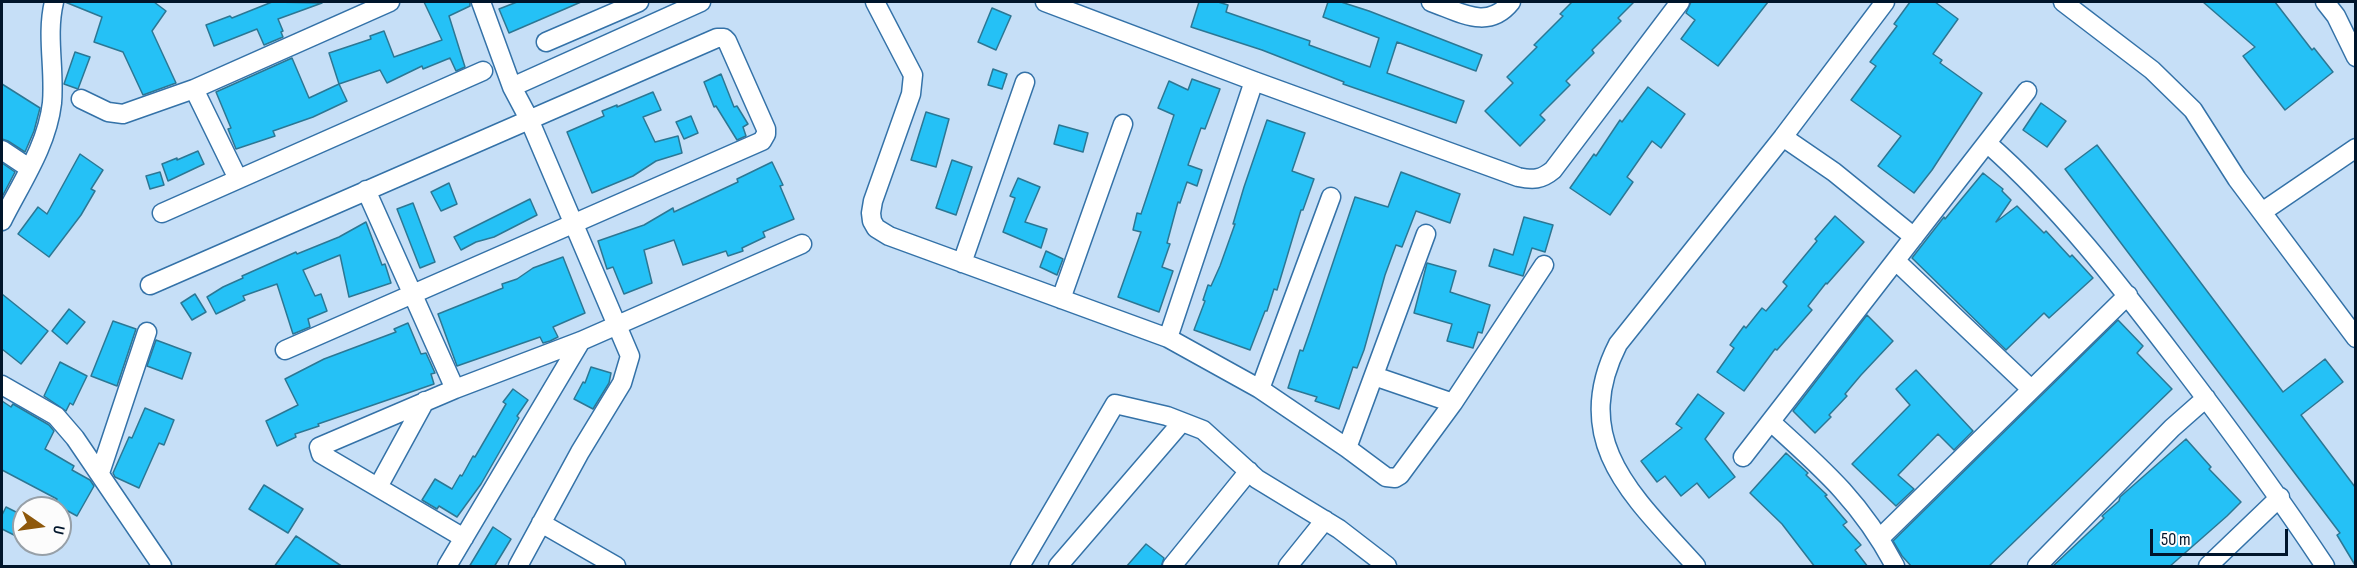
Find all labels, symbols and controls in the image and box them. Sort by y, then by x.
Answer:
north arrow [12,496,72,556]
scale bar [2153,517,2291,555]
text: U [48,524,68,536]
text: 50 m [2161,529,2191,550]

